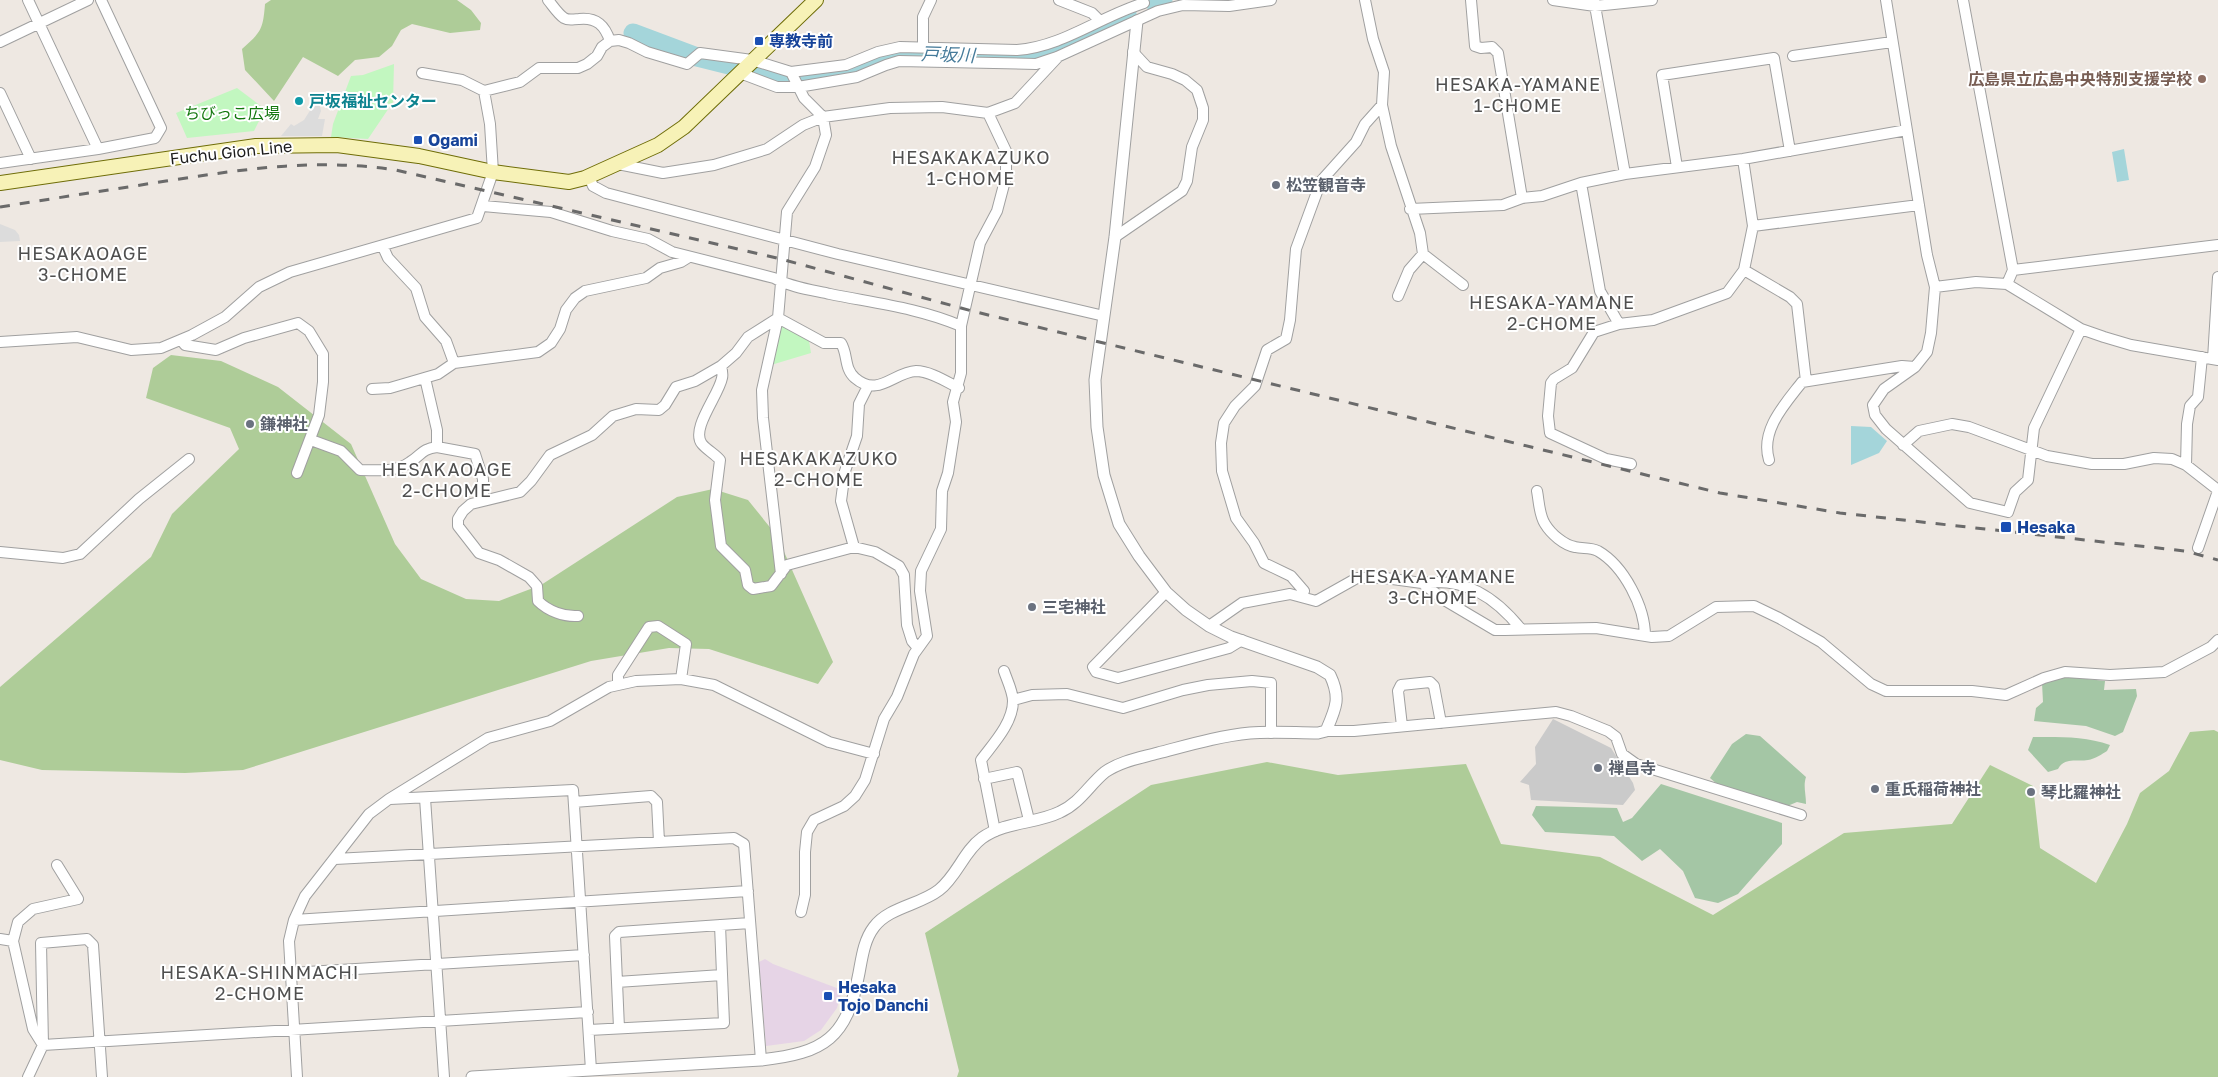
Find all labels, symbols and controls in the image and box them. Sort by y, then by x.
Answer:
place label: 専教寺前 [769,31,833,51]
marker: 専教寺前 [753,35,765,47]
water label: 戸坂川 [921,42,977,66]
place label: 広島県立広島中央特別支援学校 [1968,69,2192,89]
district label: HESAKA-YAMANE 1-CHOME [1435,73,1601,116]
marker: 広島県立広島中央特別支援学校 [2196,73,2208,85]
place label: 戸坂福祉センター [309,91,437,111]
marker: 戸坂福祉センター [293,95,305,107]
park label: ちびっこ広場 [184,103,280,123]
place label: Ogami [428,130,478,150]
marker: Ogami [412,134,424,146]
street label: Fuchu Gion Line [169,136,293,168]
district label: HESAKAKAZUKO 1-CHOME [891,146,1051,189]
place label: 松笠観音寺 [1286,175,1366,195]
marker: 松笠観音寺 [1270,179,1282,191]
district label: HESAKAOAGE 3-CHOME [18,242,148,285]
district label: HESAKA-YAMANE 2-CHOME [1469,291,1635,334]
place label: 鎌神社 [260,414,308,434]
marker: 鎌神社 [244,418,256,430]
district label: HESAKAKAZUKO 2-CHOME [739,447,899,490]
district label: HESAKAOAGE 2-CHOME [382,458,512,501]
place label: Hesaka [2017,517,2075,537]
marker: Hesaka [1999,520,2013,534]
district label: HESAKA-YAMANE 3-CHOME [1350,565,1516,608]
place label: 三宅神社 [1042,597,1106,617]
marker: 三宅神社 [1026,601,1038,613]
place label: 禅昌寺 [1608,758,1656,778]
marker: 禅昌寺 [1592,762,1604,774]
place label: 重氏稲荷神社 [1885,779,1981,799]
place label: 琴比羅神社 [2041,782,2121,802]
marker: 重氏稲荷神社 [1869,783,1881,795]
marker: 琴比羅神社 [2025,786,2037,798]
district label: HESAKA-SHINMACHI 2-CHOME [160,961,360,1004]
place label: Hesaka Tojo Danchi [838,977,928,1015]
marker: Hesaka Tojo Danchi [822,990,834,1002]

